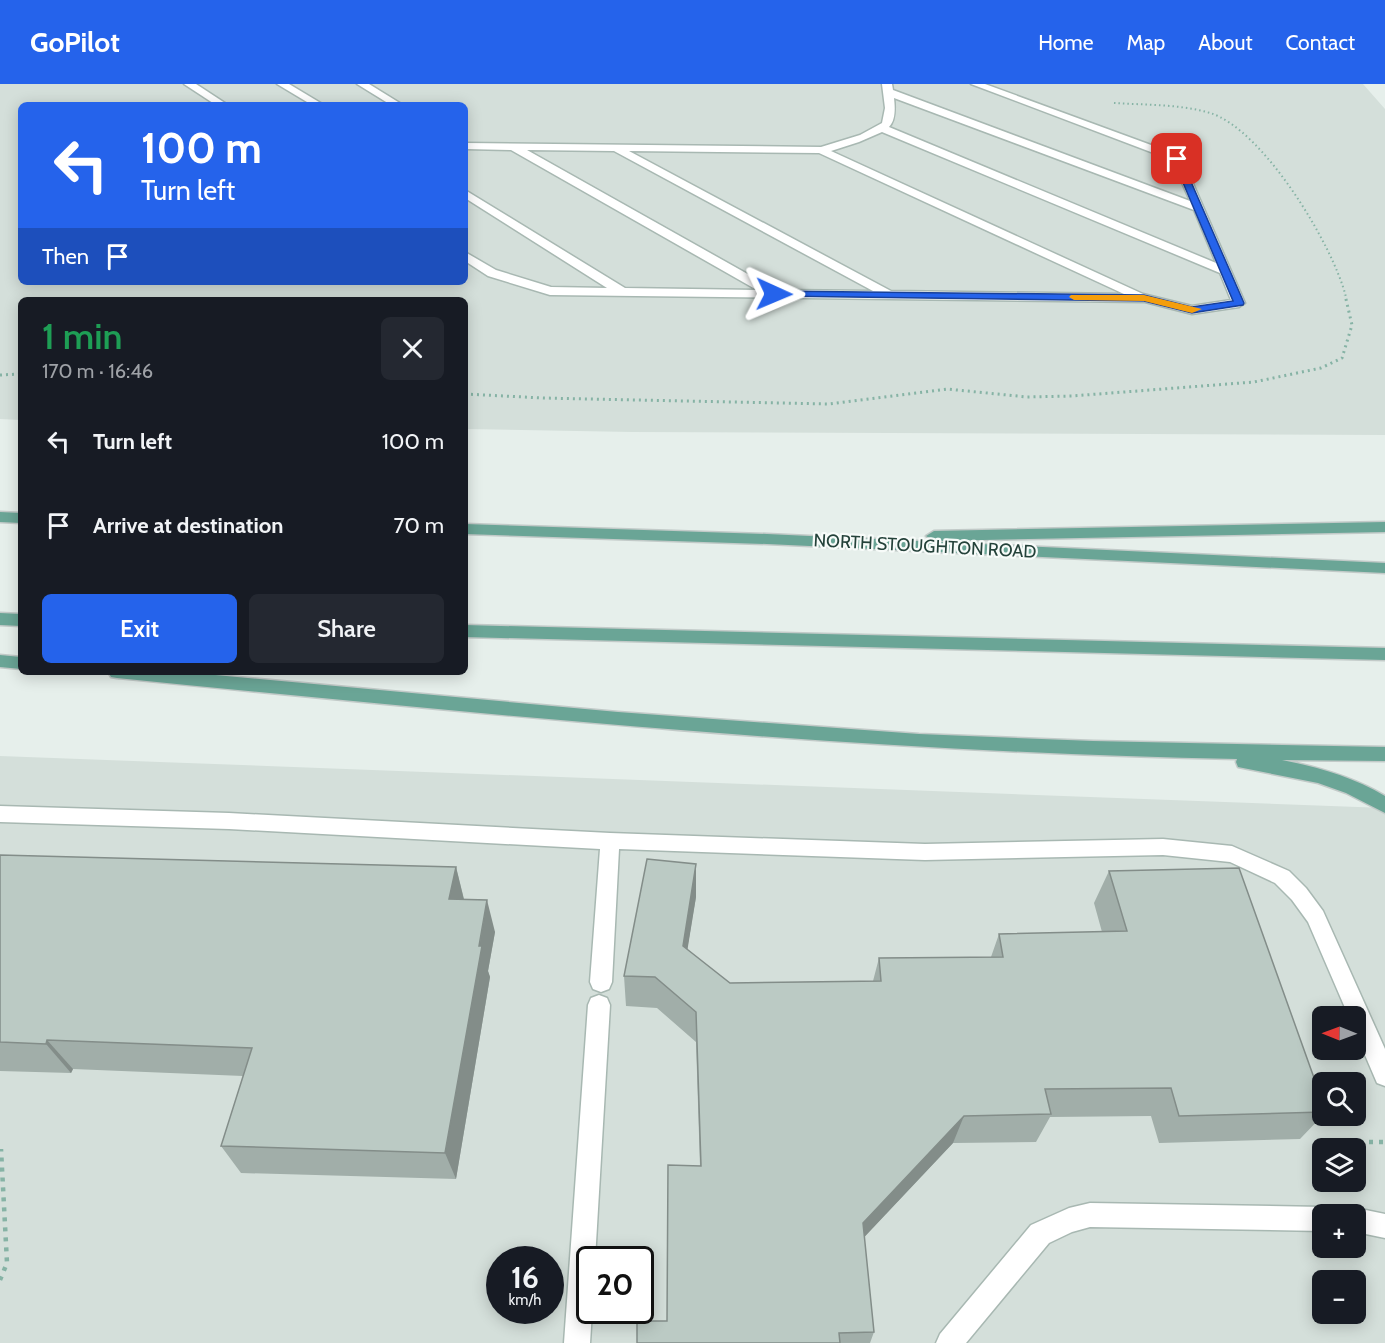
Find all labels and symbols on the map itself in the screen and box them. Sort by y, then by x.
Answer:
pin [1151,133,1202,184]
position arrow [742,262,806,326]
street label: NORTH STOUGHTON ROAD [813,529,1037,563]
north arrow [1312,1006,1366,1060]
speed limit sign: 20 [576,1246,654,1324]

